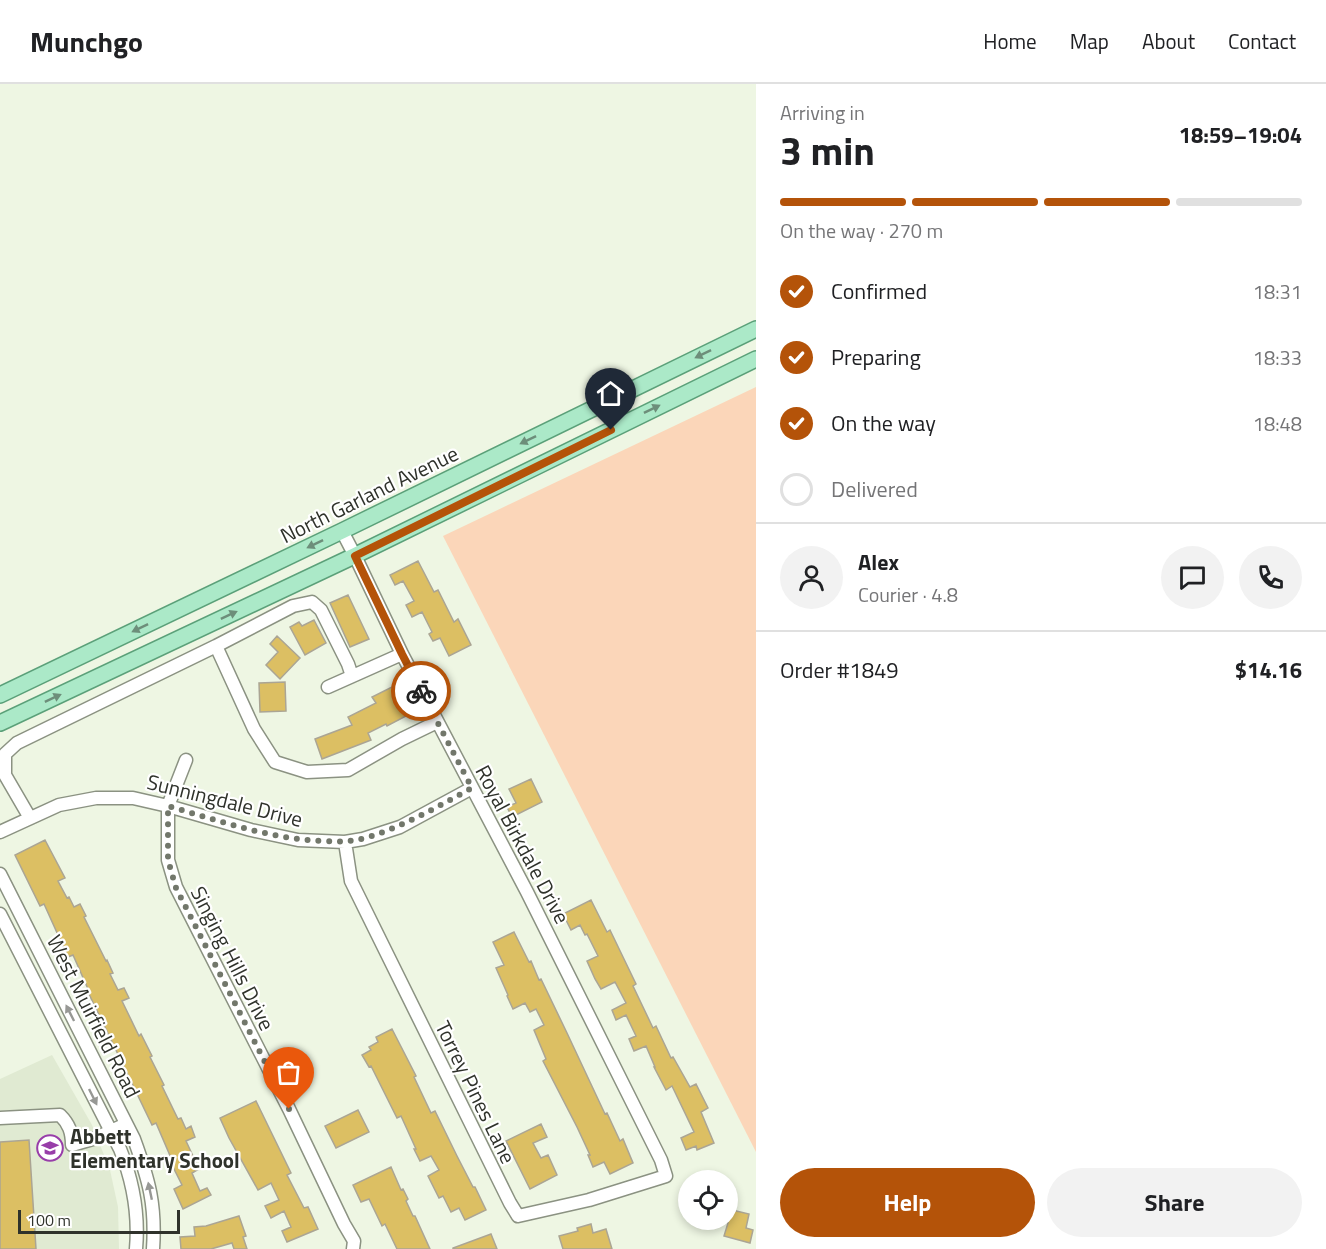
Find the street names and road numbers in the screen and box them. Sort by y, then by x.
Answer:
street label: North Garland Avenue [275,437,463,551]
street label: Royal Birkdale Drive [468,759,578,929]
street label: Sunningdale Drive [144,765,306,835]
street label: Singing Hills Drive [183,880,283,1036]
street label: West Muirfield Road [39,929,149,1103]
street label: Torrey Pines Lane [428,1015,524,1169]

